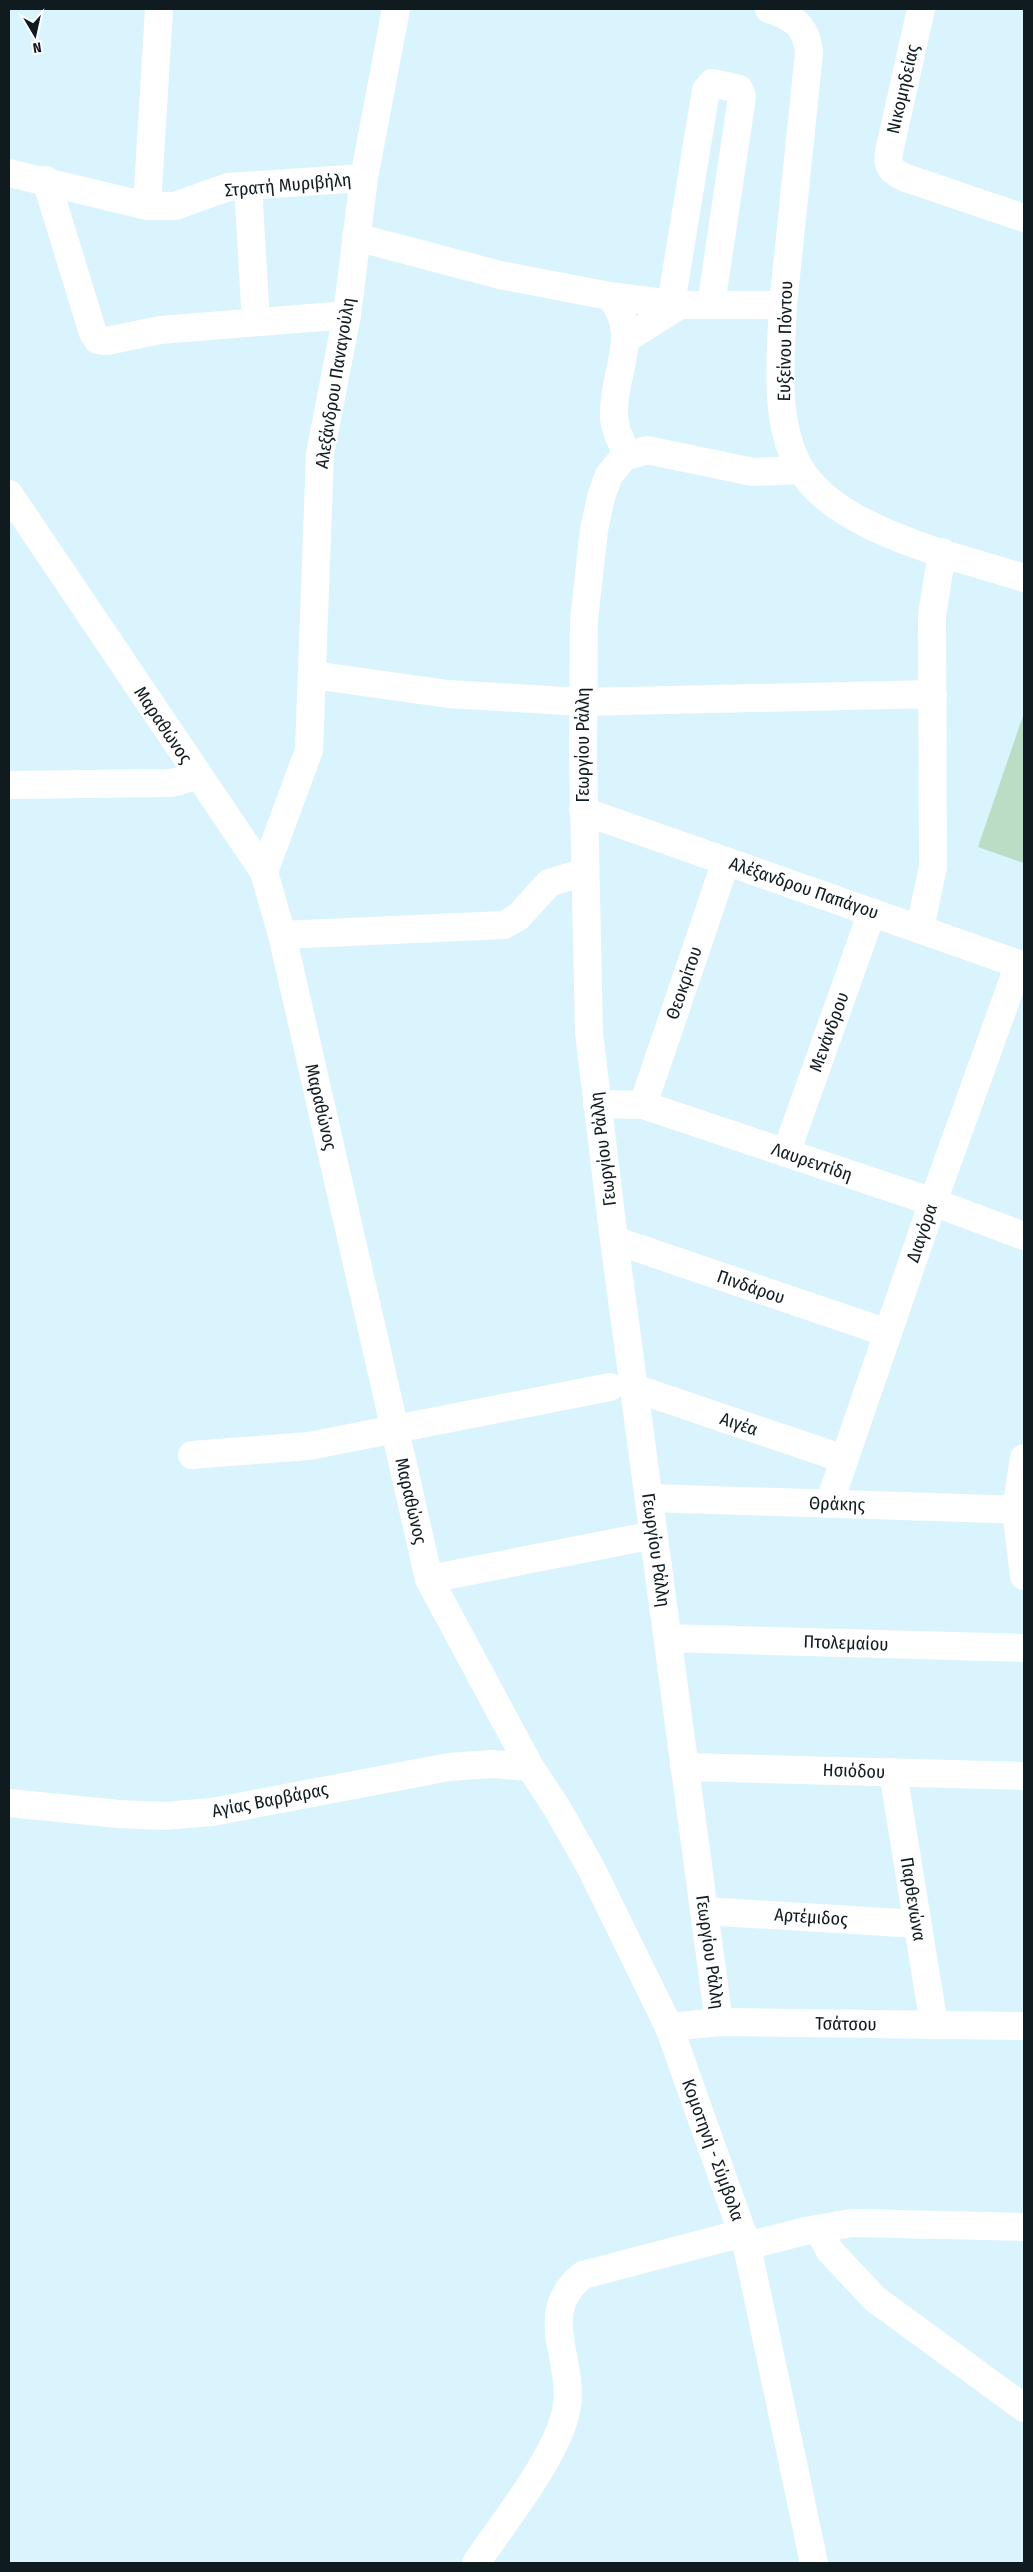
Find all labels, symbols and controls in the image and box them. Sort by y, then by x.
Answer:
north arrow [10,10,60,60]
text: N [31,38,42,56]
street label: Νικομηδείας [882,42,924,136]
street label: Στρατή Μυριβήλη [224,169,352,201]
street label: Ευξείνου Πόντου [773,280,797,402]
street label: Αλεξάνδρου Παναγούλη [311,296,359,470]
street label: Μαραθώνος [129,682,197,768]
street label: Γεωργίου Ράλλη [572,687,594,803]
street label: Αλέξανδρου Παπάγου [726,852,882,924]
street label: Θεοκρίτου [661,944,707,1022]
street label: Μενάνδρου [804,989,854,1075]
street label: Μαραθώνος [300,1062,342,1153]
street label: Γεωργίου Ράλλη [585,1091,621,1207]
street label: Λαυρεντίδη [769,1138,855,1186]
street label: Διαγόρα [902,1201,942,1265]
street label: Πινδάρου [714,1265,788,1309]
street label: Αιγέα [717,1407,761,1441]
street label: Μαραθώνος [390,1456,432,1547]
street label: Γεωργίου Ράλλη [637,1492,675,1608]
street label: Θράκης [809,1492,866,1516]
street label: Πτολεμαίου [803,1631,889,1655]
street label: Ησιόδου [822,1759,886,1783]
street label: Αγίας Βαρβάρας [210,1778,330,1822]
street label: Παρθενώνα [896,1855,930,1943]
street label: Γεωργίου Ράλλη [691,1894,729,2010]
street label: Αρτέμιδος [774,1903,849,1931]
street label: Τσάτσου [815,2012,877,2036]
street label: Κομοτηνή - Σύμβολα [677,2076,749,2224]

